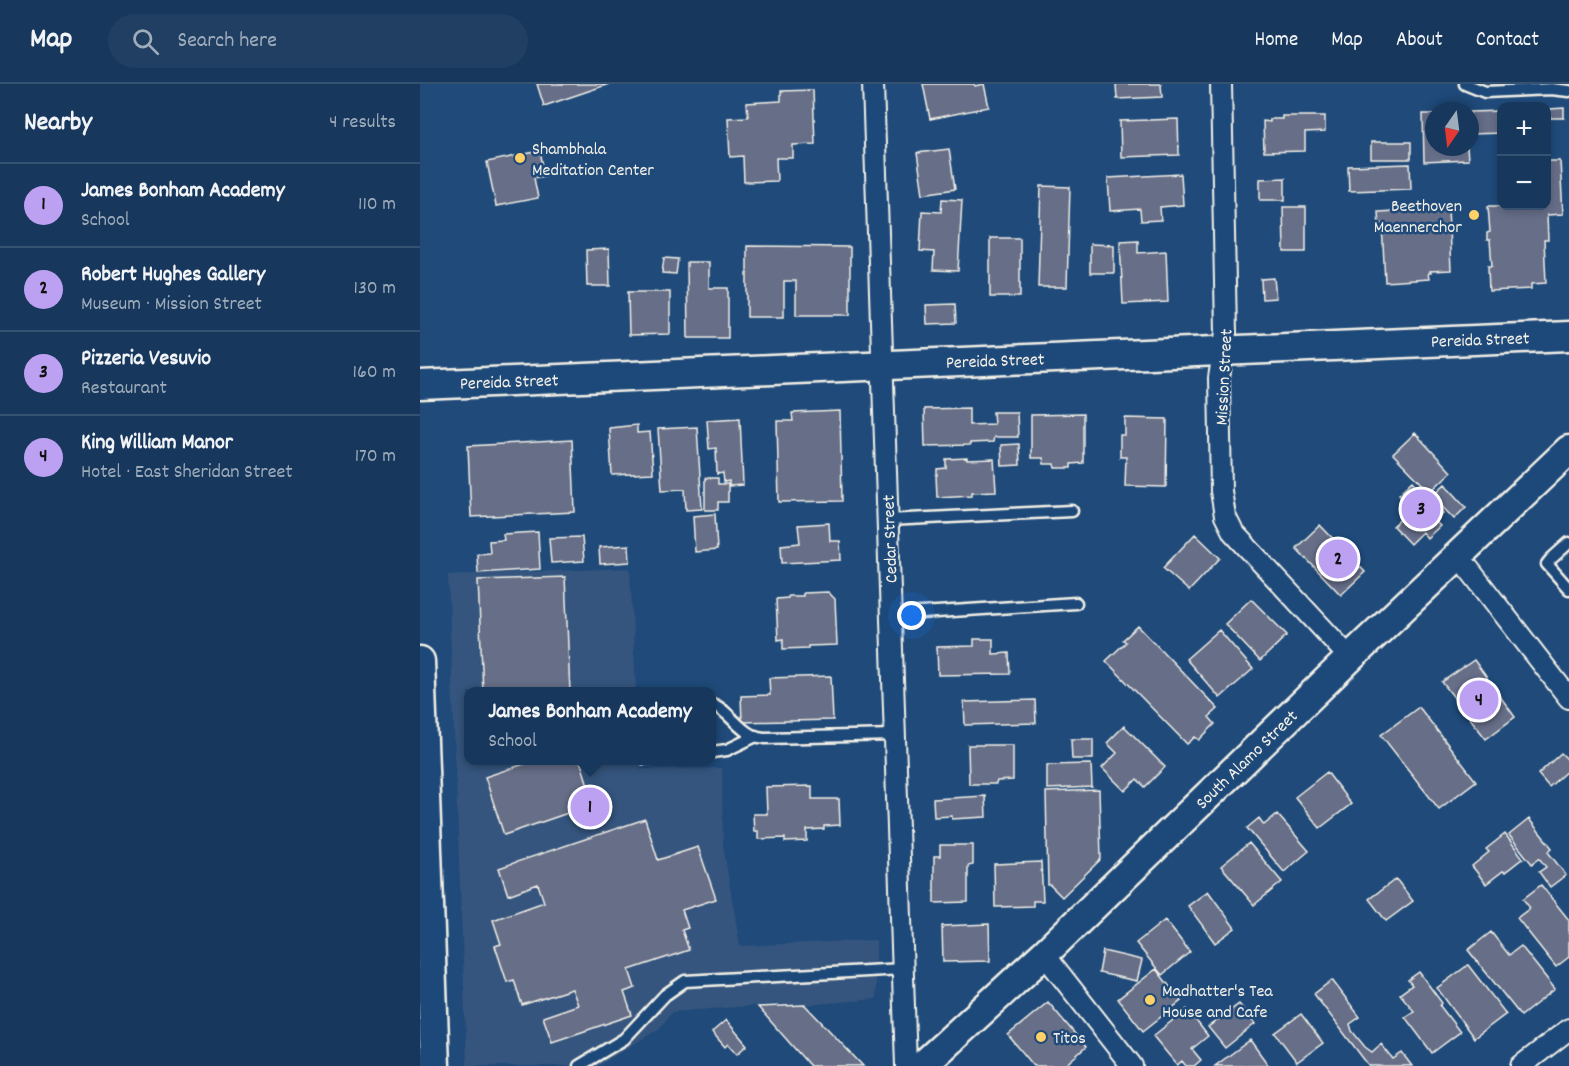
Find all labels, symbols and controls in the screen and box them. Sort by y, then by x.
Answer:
search box [108,14,528,68]
text: Map [30,21,72,61]
icon: search [129,25,162,58]
text: Search here [177,26,277,57]
text: Home [1254,26,1298,56]
text: Map [1331,26,1363,56]
text: About [1396,26,1443,56]
text: Contact [1476,26,1539,56]
north arrow [1425,102,1479,156]
map controls [1497,102,1551,210]
button: + [1497,102,1551,156]
text: Nearby [24,105,92,142]
text: 4 results [329,109,396,137]
place label: Shambhala Meditation Center [532,138,654,184]
marker: Shambhala Meditation Center [513,151,527,165]
button: − [1497,156,1551,210]
text: James Bonham Academy [81,176,285,207]
text: 1 [41,191,46,219]
text: 110 m [358,191,396,219]
place label: Beethoven Maennerchor [1374,195,1462,241]
text: School [81,207,130,235]
marker: Beethoven Maennerchor [1467,208,1481,222]
text: Robert Hughes Gallery [81,260,265,291]
text: 2 [39,275,48,303]
text: 130 m [354,275,396,303]
text: Museum · Mission Street [81,291,262,319]
street label: Pereida Street [1430,327,1530,356]
street label: Mission Street [1210,328,1241,426]
text: Pizzeria Vesuvio [81,344,211,375]
street label: Pereida Street [945,348,1045,377]
text: 3 [39,359,48,387]
text: 160 m [353,359,396,387]
street label: Pereida Street [459,369,559,398]
text: Restaurant [81,375,167,403]
text: King William Manor [81,428,233,459]
text: 4 [39,443,48,471]
text: 170 m [355,443,396,471]
text: Hotel · East Sheridan Street [81,459,293,487]
pin: 3 [1402,486,1440,532]
street label: Cedar Street [877,494,906,583]
pin: 2 [1318,536,1358,582]
your location [897,601,926,630]
pin: 4 [1460,678,1498,722]
popup [464,687,716,765]
text: James Bonham Academy [488,697,692,728]
street label: South Alamo Street [1191,705,1305,816]
text: School [488,728,537,756]
pin: 1 [570,784,610,830]
place label: Madhatter's Tea House and Cafe [1162,980,1273,1026]
marker: Madhatter's Tea House and Cafe [1143,993,1157,1007]
place label: Titos [1053,1027,1086,1052]
marker: Titos [1034,1030,1048,1044]

